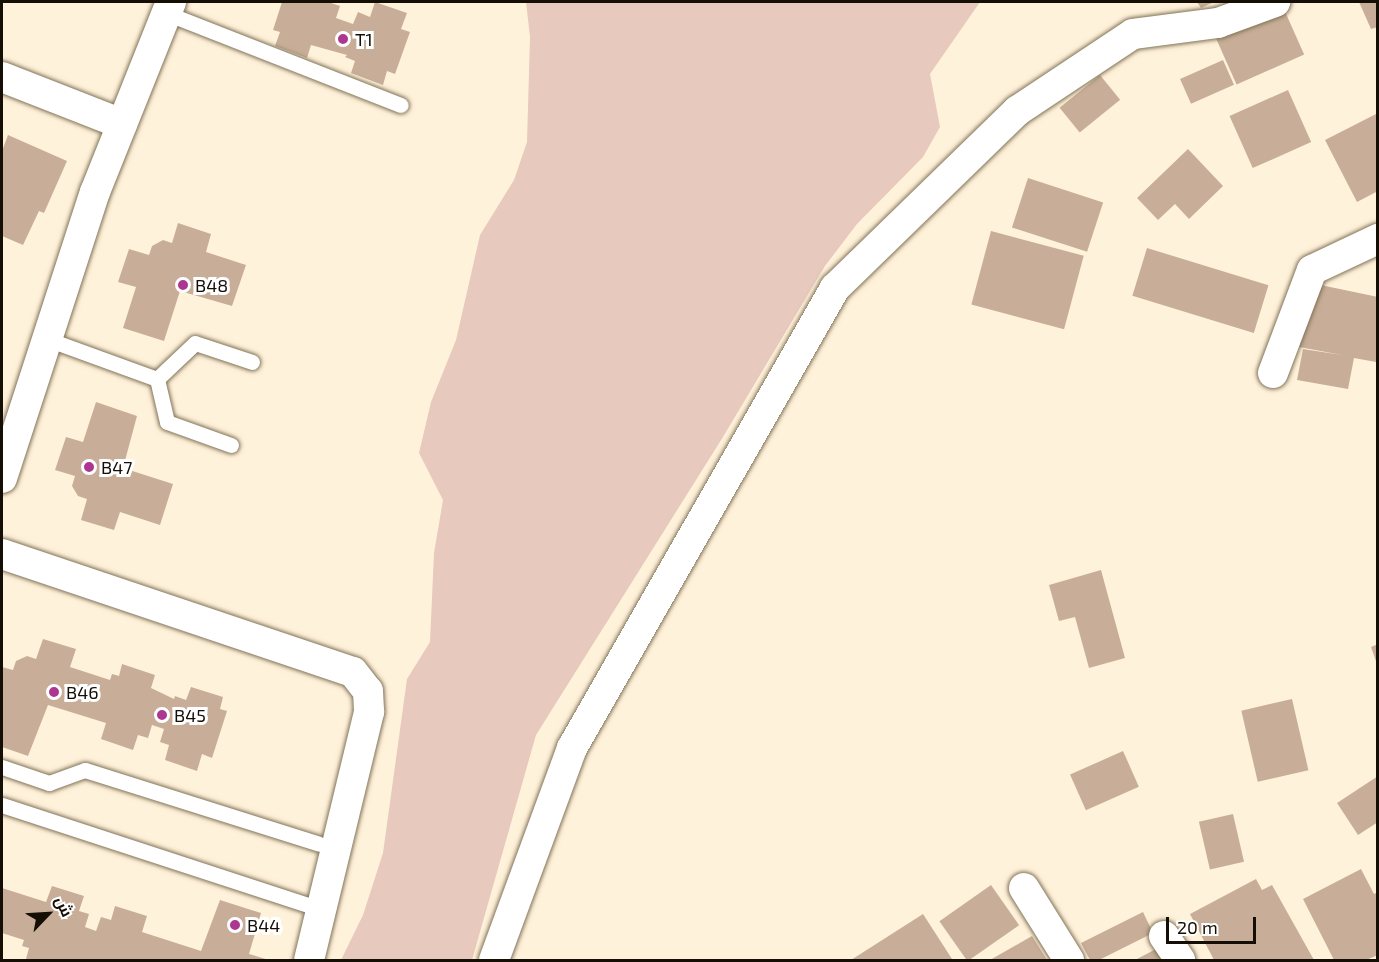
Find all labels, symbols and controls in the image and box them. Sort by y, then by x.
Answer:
place label: T1 [355,28,373,50]
marker: T1 [336,32,350,46]
place label: B48 [195,274,228,296]
marker: B48 [176,278,190,292]
place label: B47 [101,456,132,478]
marker: B47 [82,460,96,474]
place label: B46 [66,681,99,703]
marker: B46 [47,685,61,699]
place label: B45 [174,704,206,726]
marker: B45 [155,708,169,722]
north arrow [18,884,78,944]
text: ش [52,893,78,920]
scale bar [1169,905,1259,943]
place label: B44 [247,914,280,936]
text: 20 m [1177,916,1218,938]
marker: B44 [228,918,242,932]

